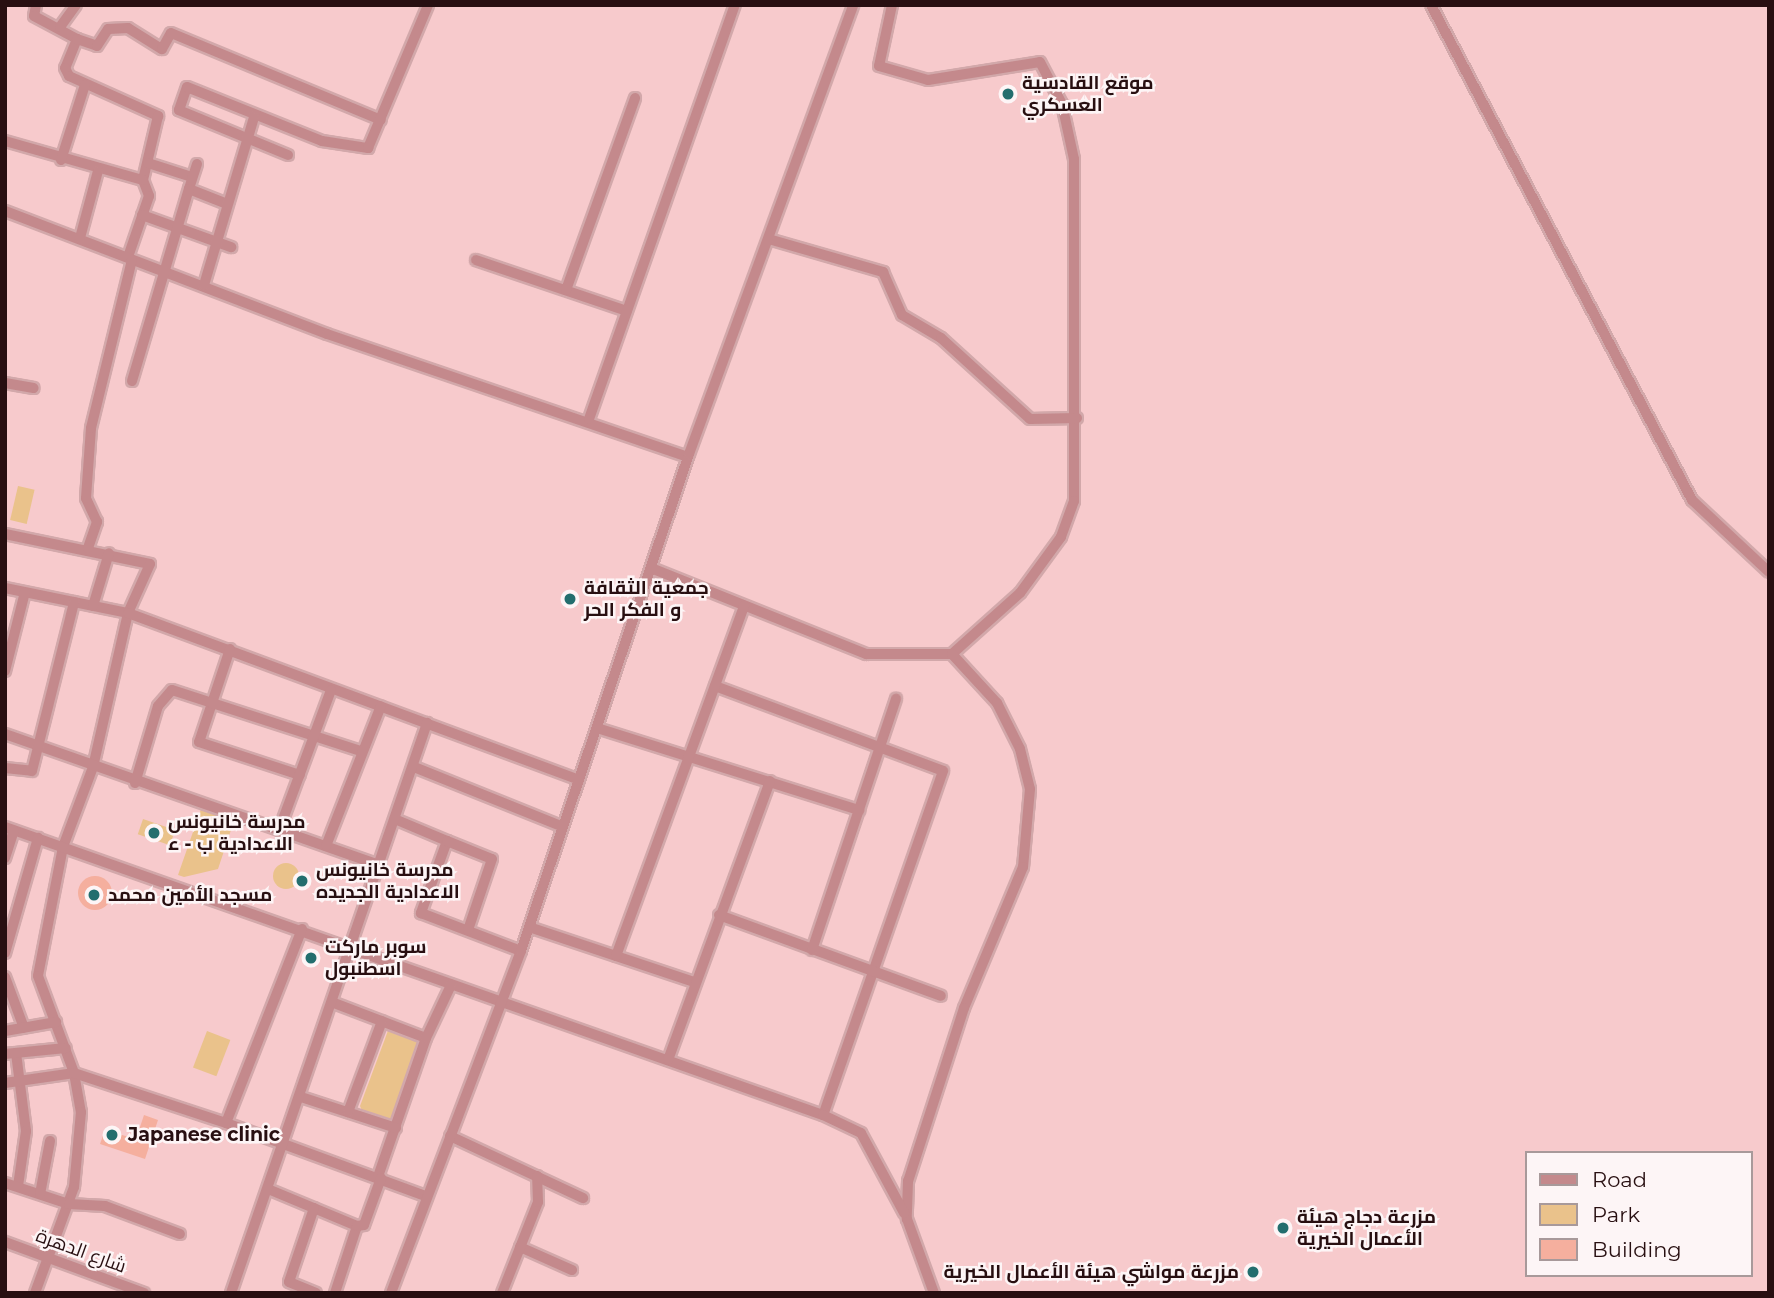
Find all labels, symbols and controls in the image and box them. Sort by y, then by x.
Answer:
place label: موقع القادسية العسكري [1022,72,1154,116]
marker: موقع القادسية العسكري [1000,86,1016,102]
place label: جمعية الثقافة و الفكر الحر [584,577,709,621]
marker: جمعية الثقافة و الفكر الحر [562,591,578,607]
place label: مدرسة خانيونس الاعدادية ب - ء [168,811,306,855]
marker: مدرسة خانيونس الاعدادية ب - ء [146,825,162,841]
place label: مدرسة خانيونس الاعدادية الجديده [316,859,460,903]
marker: مدرسة خانيونس الاعدادية الجديده [294,873,310,889]
place label: مسجد الأمين محمد [108,884,272,906]
marker: مسجد الأمين محمد [86,887,102,903]
place label: سوبر ماركت اسطنبول [325,936,427,980]
marker: سوبر ماركت اسطنبول [303,950,319,966]
place label: Japanese clinic [128,1124,280,1146]
marker: Japanese clinic [102,1125,122,1145]
legend [1526,1151,1753,1277]
text: Road [1592,1167,1647,1192]
text: Park [1592,1202,1640,1227]
place label: مزرعة دجاج هيئة الأعمال الخيرية [1297,1206,1436,1250]
marker: مزرعة دجاج هيئة الأعمال الخيرية [1275,1220,1291,1236]
street label: شارع الدهرة [33,1224,129,1278]
text: Building [1592,1237,1682,1262]
place label: مزرعة مواشي هيئة الأعمال الخيرية [944,1261,1239,1283]
marker: مزرعة مواشي هيئة الأعمال الخيرية [1245,1264,1261,1280]

